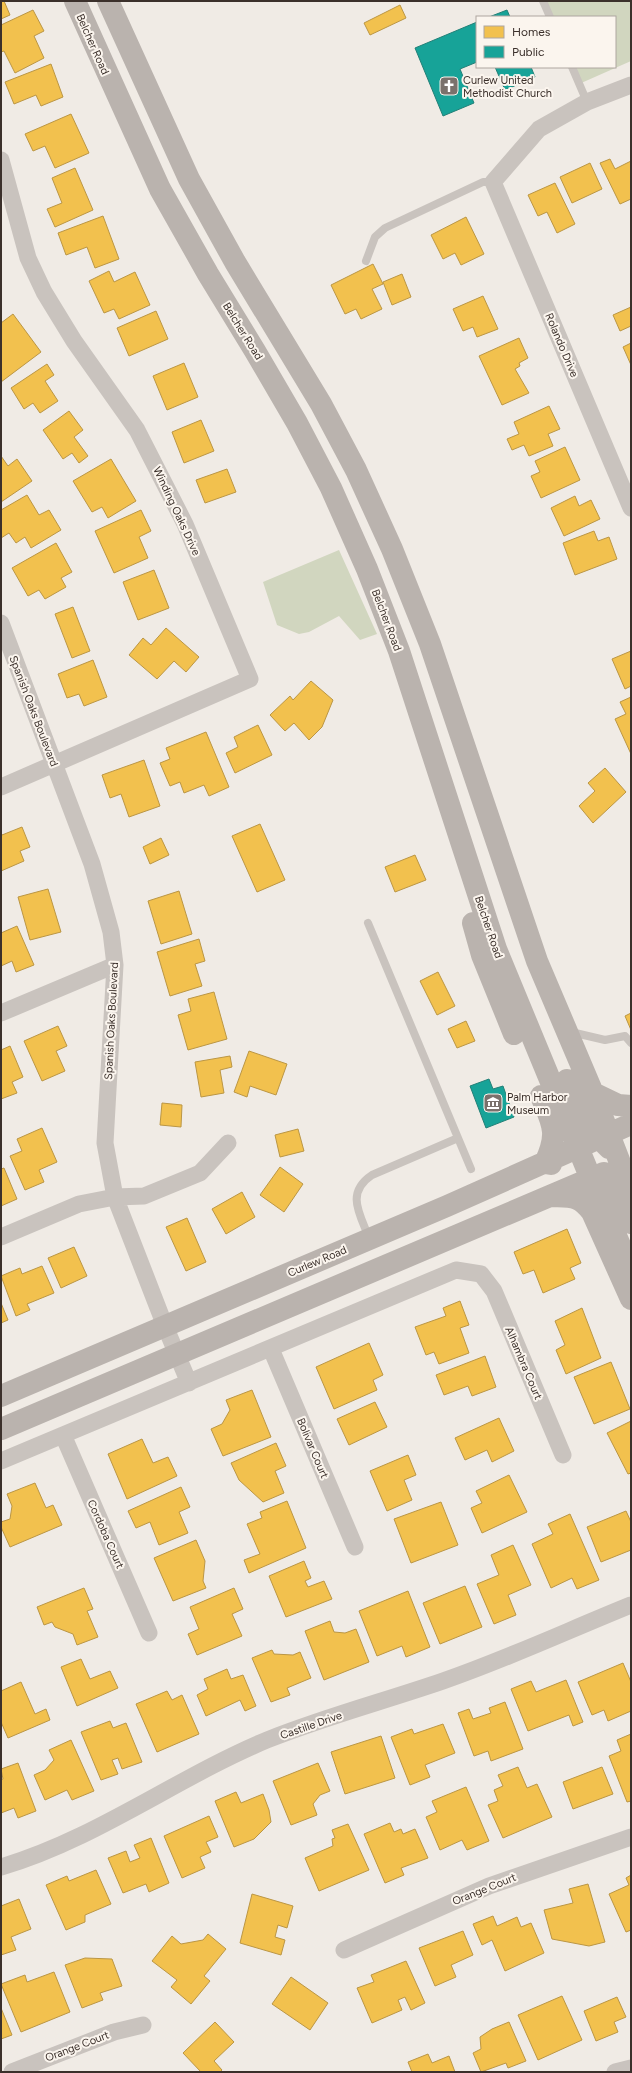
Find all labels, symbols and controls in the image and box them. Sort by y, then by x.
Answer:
street label: Belcher Road [73,12,112,77]
legend [476,16,616,68]
text: Homes [512,25,551,39]
text: Public [512,45,545,59]
place label: Curlew United Methodist Church [463,74,552,100]
church icon: Curlew United Methodist Church [438,75,460,97]
street label: Belcher Road [220,300,265,362]
street label: Rolando Drive [542,311,581,379]
street label: Winding Oaks Drive [150,465,203,558]
street label: Belcher Road [369,588,404,653]
street label: Spanish Oaks Boulevard [6,654,61,768]
street label: Belcher Road [472,894,505,960]
street label: Spanish Oaks Boulevard [102,962,121,1080]
place label: Palm Harbor Museum [507,1091,568,1117]
museum icon: Palm Harbor Museum [482,1092,504,1114]
street label: Curlew Road [286,1243,349,1280]
street label: Alhambra Court [502,1325,545,1402]
street label: Bolivar Court [294,1416,331,1480]
street label: Cordoba Court [85,1498,127,1571]
street label: Castille Drive [279,1709,344,1742]
street label: Orange Court [450,1871,518,1908]
street label: Orange Court [43,2028,111,2065]

